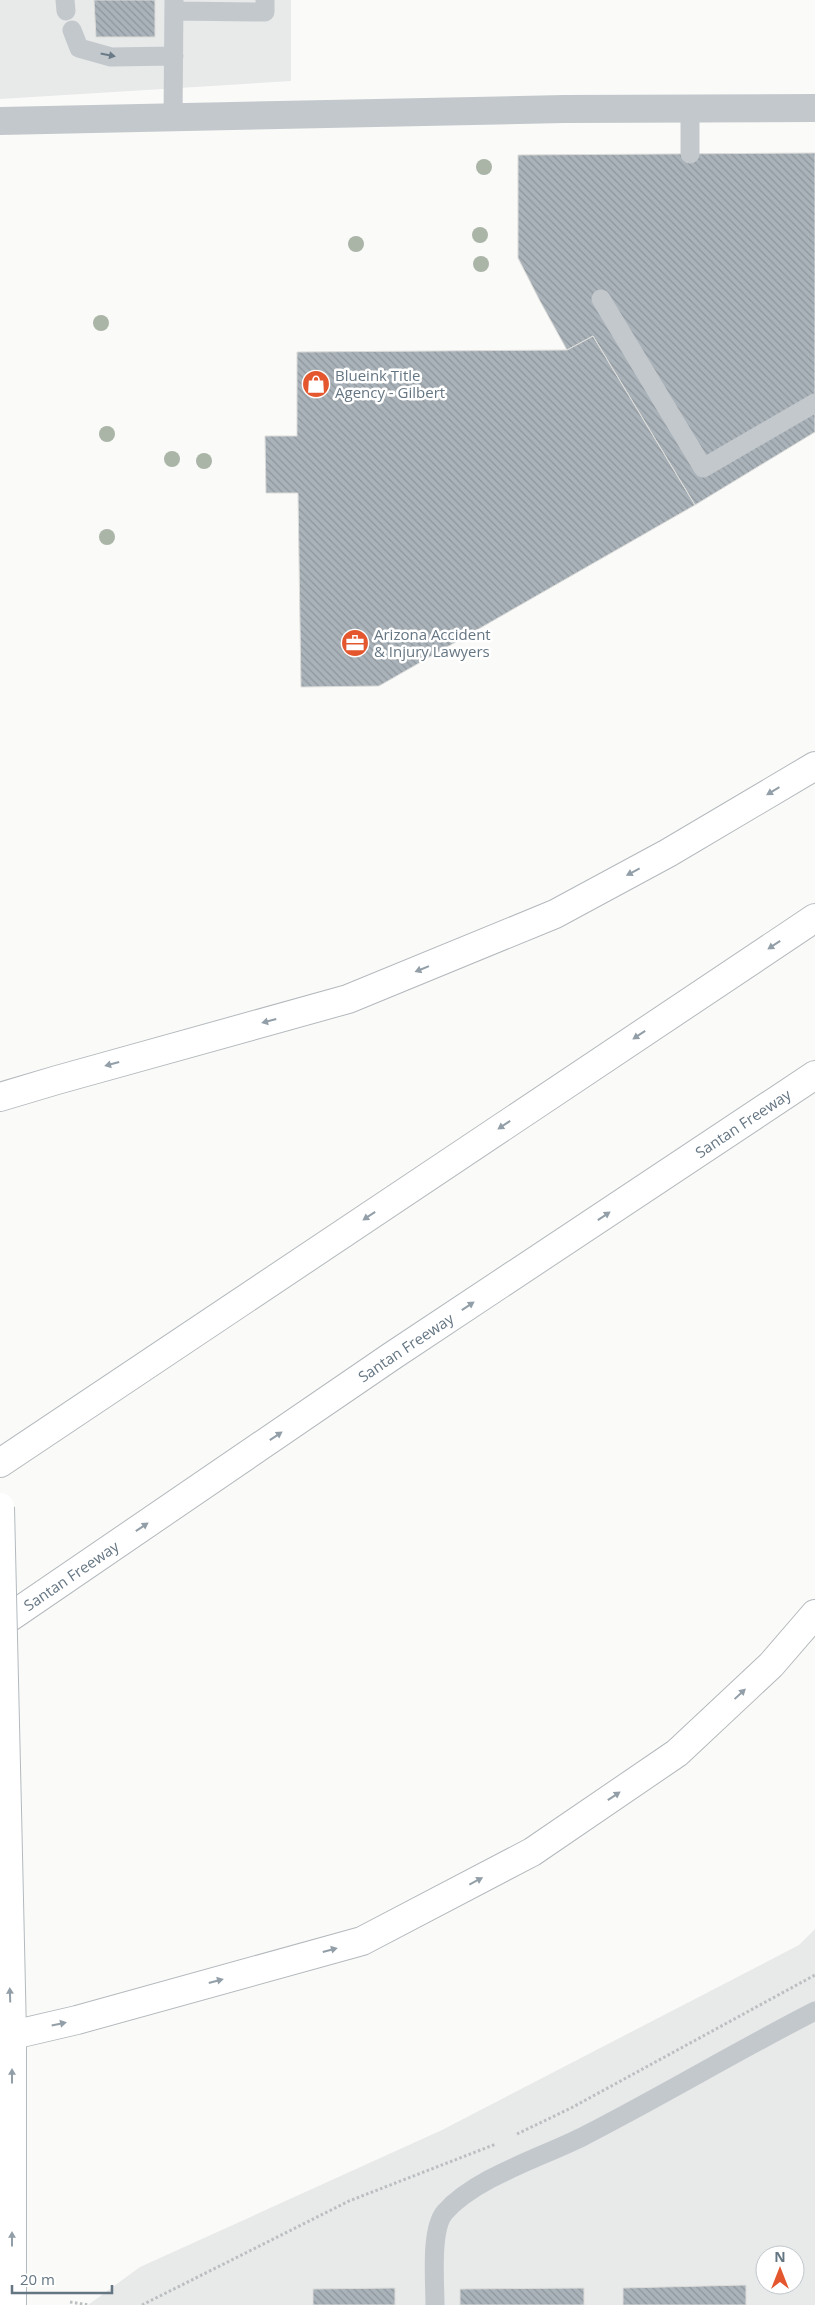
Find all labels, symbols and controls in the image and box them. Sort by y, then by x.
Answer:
one-way arrow [101,52,117,60]
place label: Blueink Title Agency - Gilbert [335,365,445,402]
shop icon: Blueink Title Agency - Gilbert [301,369,331,399]
place label: Arizona Accident & Injury Lawyers [374,624,491,661]
office icon: Arizona Accident & Injury Lawyers [340,628,370,658]
one-way arrow [767,786,780,795]
one-way arrow [625,868,640,876]
one-way arrow [768,940,781,949]
one-way arrow [415,965,429,973]
one-way arrow [261,1017,276,1025]
one-way arrow [633,1030,646,1040]
one-way arrow [105,1061,120,1069]
street label: Santan Freeway [691,1084,795,1162]
one-way arrow [498,1121,511,1130]
one-way arrow [363,1211,376,1221]
one-way arrow [597,1211,610,1220]
one-way arrow [462,1301,475,1310]
street label: Santan Freeway [354,1308,458,1386]
one-way arrow [269,1431,283,1441]
one-way arrow [135,1522,148,1532]
street label: Santan Freeway [20,1536,123,1615]
one-way arrow [734,1688,746,1700]
one-way arrow [608,1791,621,1800]
one-way arrow [469,1877,484,1885]
one-way arrow [322,1946,338,1954]
one-way arrow [209,1977,224,1985]
one-way arrow [6,1987,14,2003]
one-way arrow [52,2020,67,2028]
one-way arrow [8,2068,16,2084]
one-way arrow [8,2231,16,2247]
north arrow [755,2245,805,2295]
text: N [774,2247,786,2266]
scale bar [12,2262,112,2294]
text: 20 m [20,2269,55,2289]

